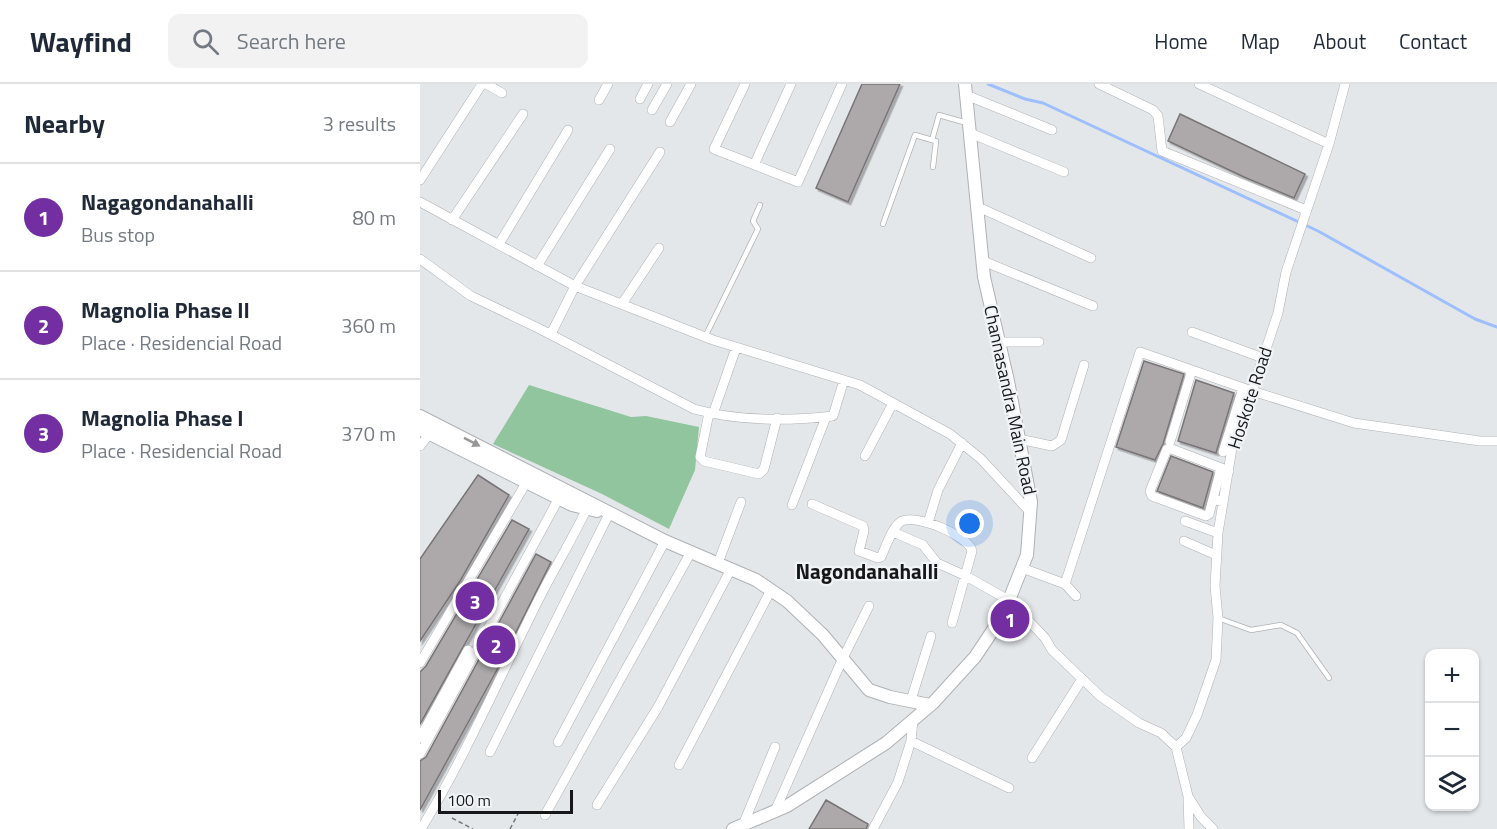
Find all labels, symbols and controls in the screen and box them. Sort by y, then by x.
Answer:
search box [168,14,588,68]
text: Wayfind [30,20,132,63]
text: Search here [237,24,346,58]
icon: search [189,25,222,58]
text: Home [1154,25,1208,57]
text: Map [1241,25,1280,57]
text: About [1313,25,1366,57]
text: Contact [1399,25,1467,57]
text: Nearby [24,104,105,143]
text: 3 results [323,108,396,139]
text: Nagagondanahalli [81,185,254,219]
text: 1 [38,202,49,233]
text: 80 m [352,202,396,233]
text: Bus stop [81,219,155,250]
text: Magnolia Phase II [81,293,250,327]
street label: Channasandra Main Road [977,303,1044,497]
text: 2 [38,310,49,341]
text: 360 m [341,310,396,341]
text: Place · Residencial Road [81,327,282,358]
street label: Hoskote Road [1220,343,1279,452]
text: Magnolia Phase I [81,401,244,435]
text: 3 [38,418,49,449]
text: 370 m [341,418,396,449]
text: Place · Residencial Road [81,435,282,466]
one-way arrow [464,438,481,447]
your location [955,509,984,538]
district label: Nagondanahalli [796,555,939,587]
pin: 3 [456,578,494,624]
pin: 1 [990,596,1030,642]
pin: 2 [476,622,516,668]
map controls [1425,649,1479,811]
button: + [1425,649,1479,703]
button: − [1425,703,1479,757]
button: layers [1425,757,1479,811]
scale bar [438,787,573,814]
text: 100 m [447,788,491,812]

